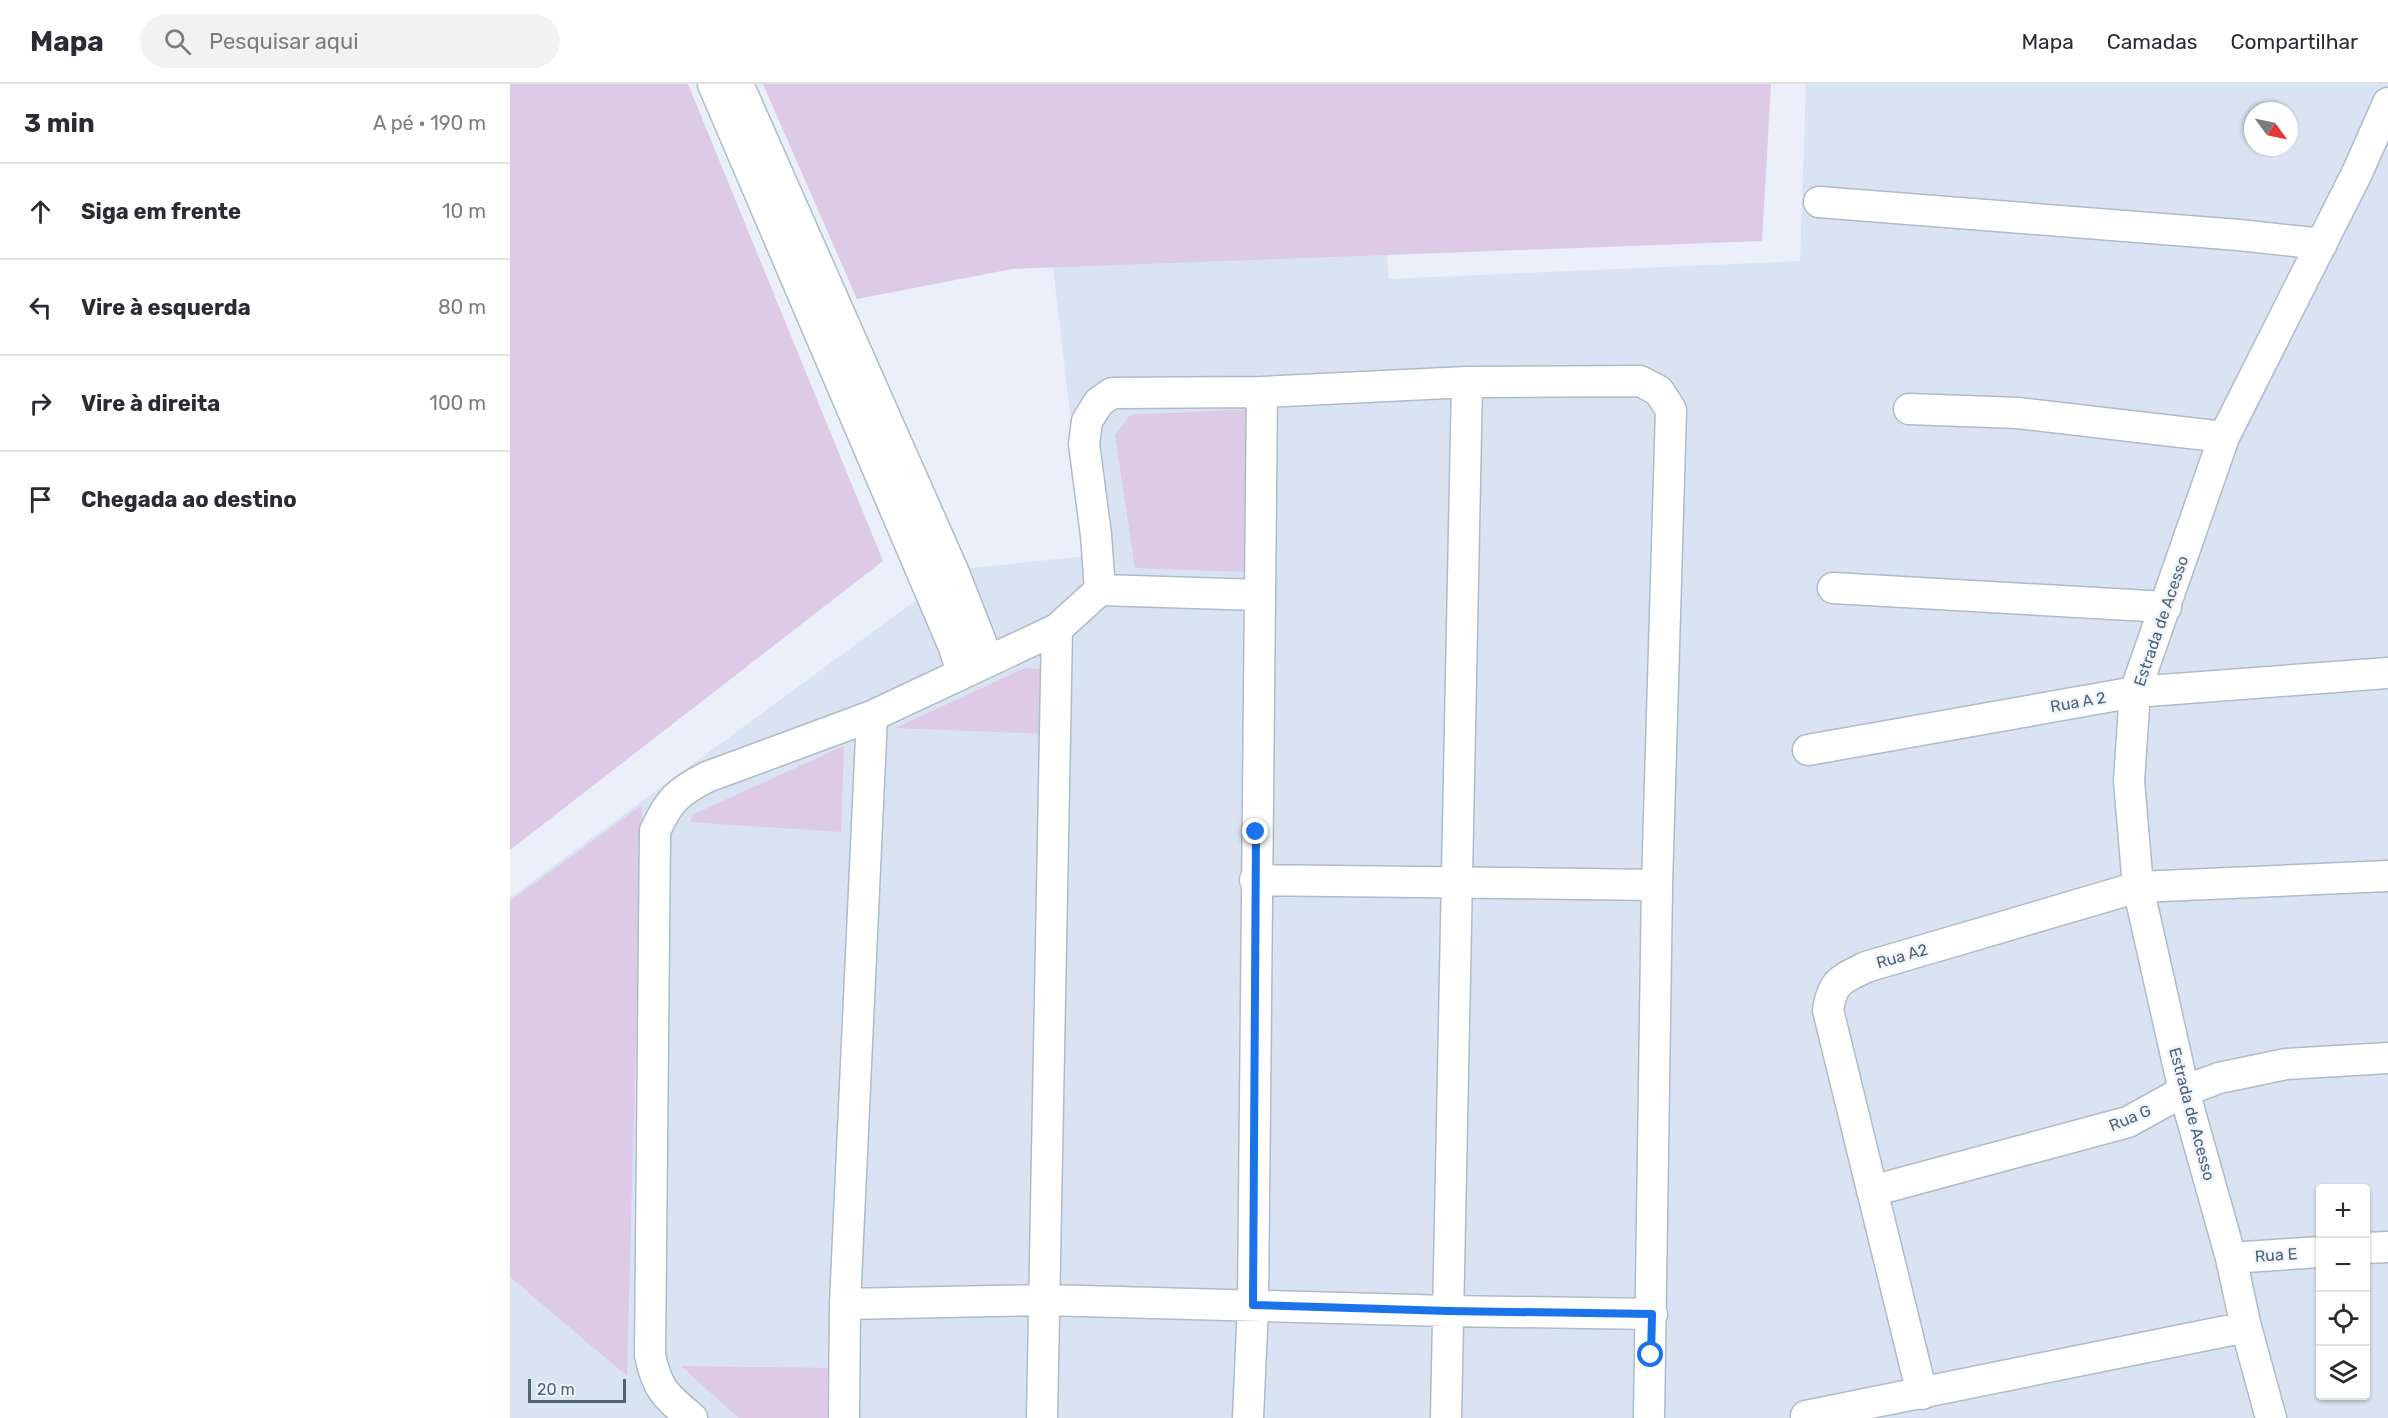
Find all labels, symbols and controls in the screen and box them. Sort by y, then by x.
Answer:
search box [140,14,560,68]
text: Mapa [30,25,104,58]
icon: search [161,25,194,58]
text: Pesquisar aqui [209,28,359,55]
text: Mapa [2021,29,2074,54]
text: Camadas [2107,29,2197,54]
text: Compartilhar [2230,29,2358,54]
north arrow [2244,102,2298,156]
text: 3 min [24,108,95,139]
text: A pé · 190 m [373,111,486,135]
icon: ahead [24,195,57,228]
text: Siga em frente [81,198,241,225]
text: 10 m [442,199,486,223]
icon: left [24,291,57,324]
text: Vire à esquerda [81,294,251,321]
text: 80 m [438,295,486,319]
icon: right [24,387,57,420]
text: Vire à direita [81,390,220,417]
text: 100 m [429,391,486,415]
icon: arrive [24,483,57,516]
text: Chegada ao destino [81,486,297,513]
street label: Estrada de Acesso [2130,553,2192,689]
street label: Rua A 2 [2049,688,2107,716]
route end [1242,818,1268,844]
street label: Rua A2 [1874,940,1930,972]
street label: Estrada de Acesso [2165,1045,2219,1183]
street label: Rua G [2106,1101,2154,1135]
map controls [2316,1184,2370,1400]
button: + [2316,1184,2370,1238]
button: − [2316,1238,2370,1292]
street label: Rua E [2254,1244,2298,1266]
button: locate [2316,1292,2370,1346]
route start [1637,1341,1663,1367]
button: layers [2316,1346,2370,1400]
scale bar [528,1376,626,1404]
text: 20 m [537,1380,575,1399]

